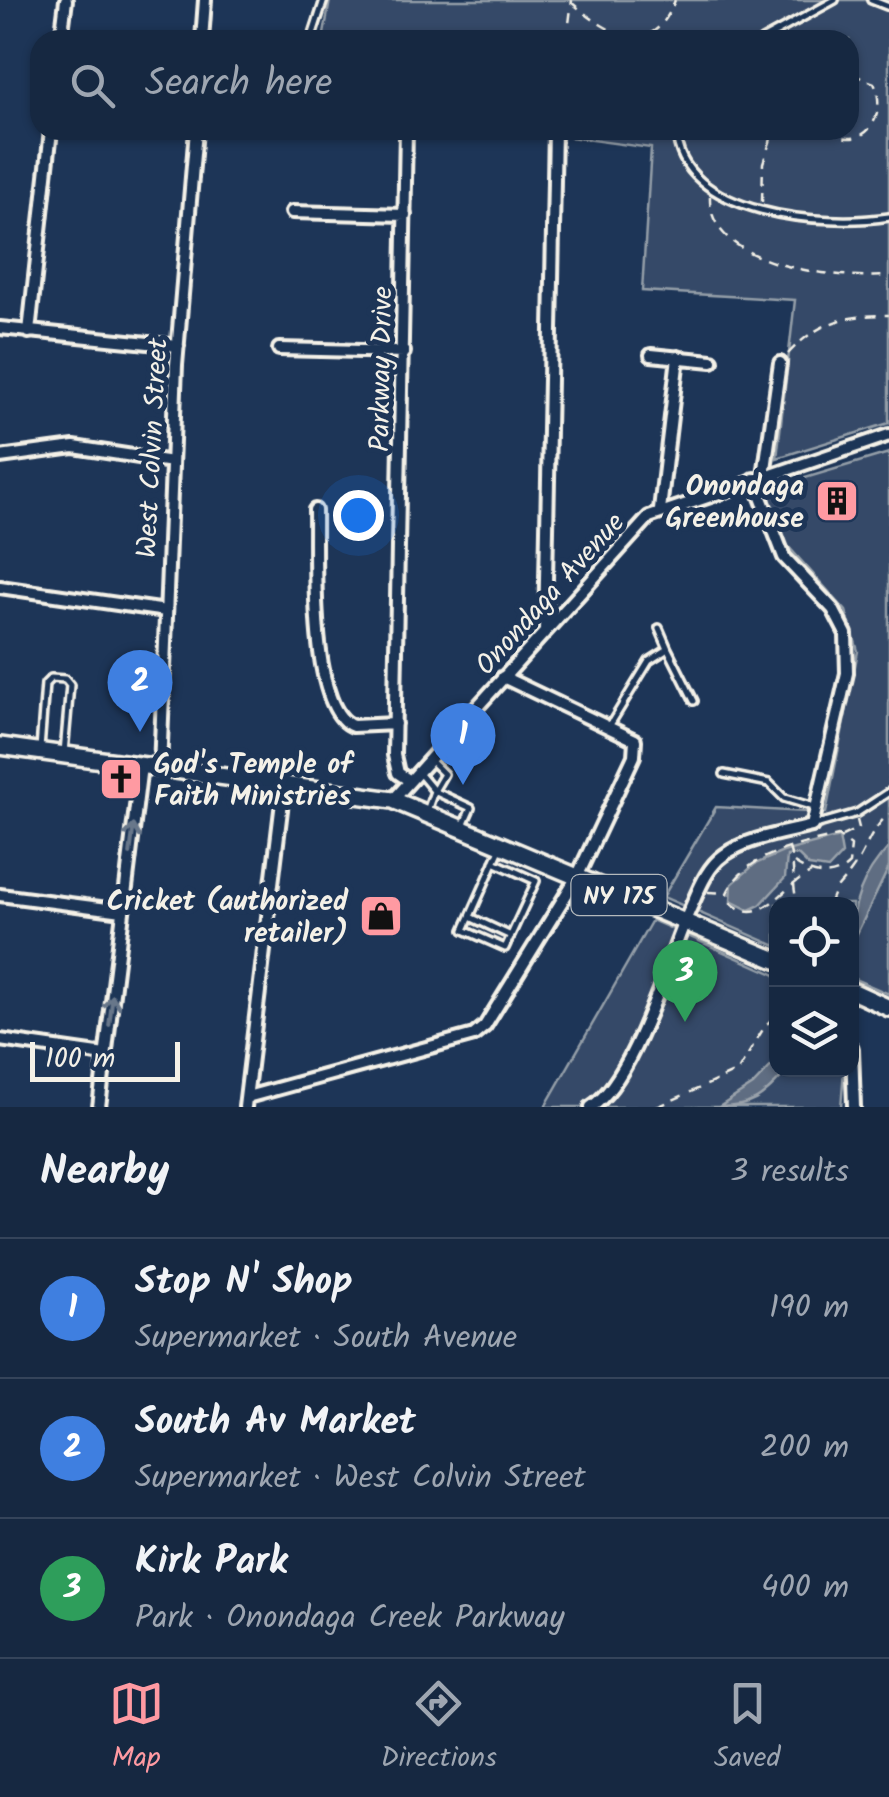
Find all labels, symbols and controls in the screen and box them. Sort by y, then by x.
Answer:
search box [30,30,859,140]
text: Search here [145,55,332,115]
icon: search [65,58,120,113]
street label: Parkway Drive [359,286,406,452]
street label: West Colvin Street [125,336,182,559]
place label: Onondaga Greenhouse [665,465,804,542]
building icon: Onondaga Greenhouse [814,478,860,524]
your location [333,490,384,541]
street label: Onondaga Avenue [465,502,637,687]
pin: 2 [108,650,172,732]
pin: 1 [430,702,496,785]
place label: God's Temple of Faith Ministries [154,743,355,820]
church icon: God's Temple of Faith Ministries [98,756,144,802]
one-way arrow [124,823,142,855]
road number: NY 175 [572,875,666,915]
place label: Cricket (authorized retailer) [107,880,349,957]
shop icon: Cricket (authorized retailer) [358,893,404,939]
map controls [769,897,859,1077]
button: locate [769,897,859,987]
pin: 3 [652,940,718,1022]
button: layers [769,987,859,1077]
one-way arrow [102,995,121,1027]
scale bar [30,1037,180,1082]
text: 100 m [45,1037,115,1082]
text: Nearby [40,1139,169,1206]
text: 3 results [730,1147,849,1198]
text: Stop N' Shop [135,1253,353,1313]
text: 1 [68,1283,77,1334]
text: 190 m [769,1283,849,1334]
text: Supermarket · South Avenue [135,1313,517,1364]
text: South Av Market [135,1393,416,1453]
text: 2 [63,1423,82,1474]
text: 200 m [760,1423,849,1474]
text: Supermarket · West Colvin Street [135,1453,586,1504]
text: Kirk Park [135,1533,288,1593]
text: 3 [64,1563,81,1614]
text: 400 m [761,1563,849,1614]
text: Park · Onondaga Creek Parkway [135,1593,564,1644]
tab: Map [109,1676,164,1781]
tab: Directions [381,1676,497,1781]
tab: Saved [714,1676,780,1781]

